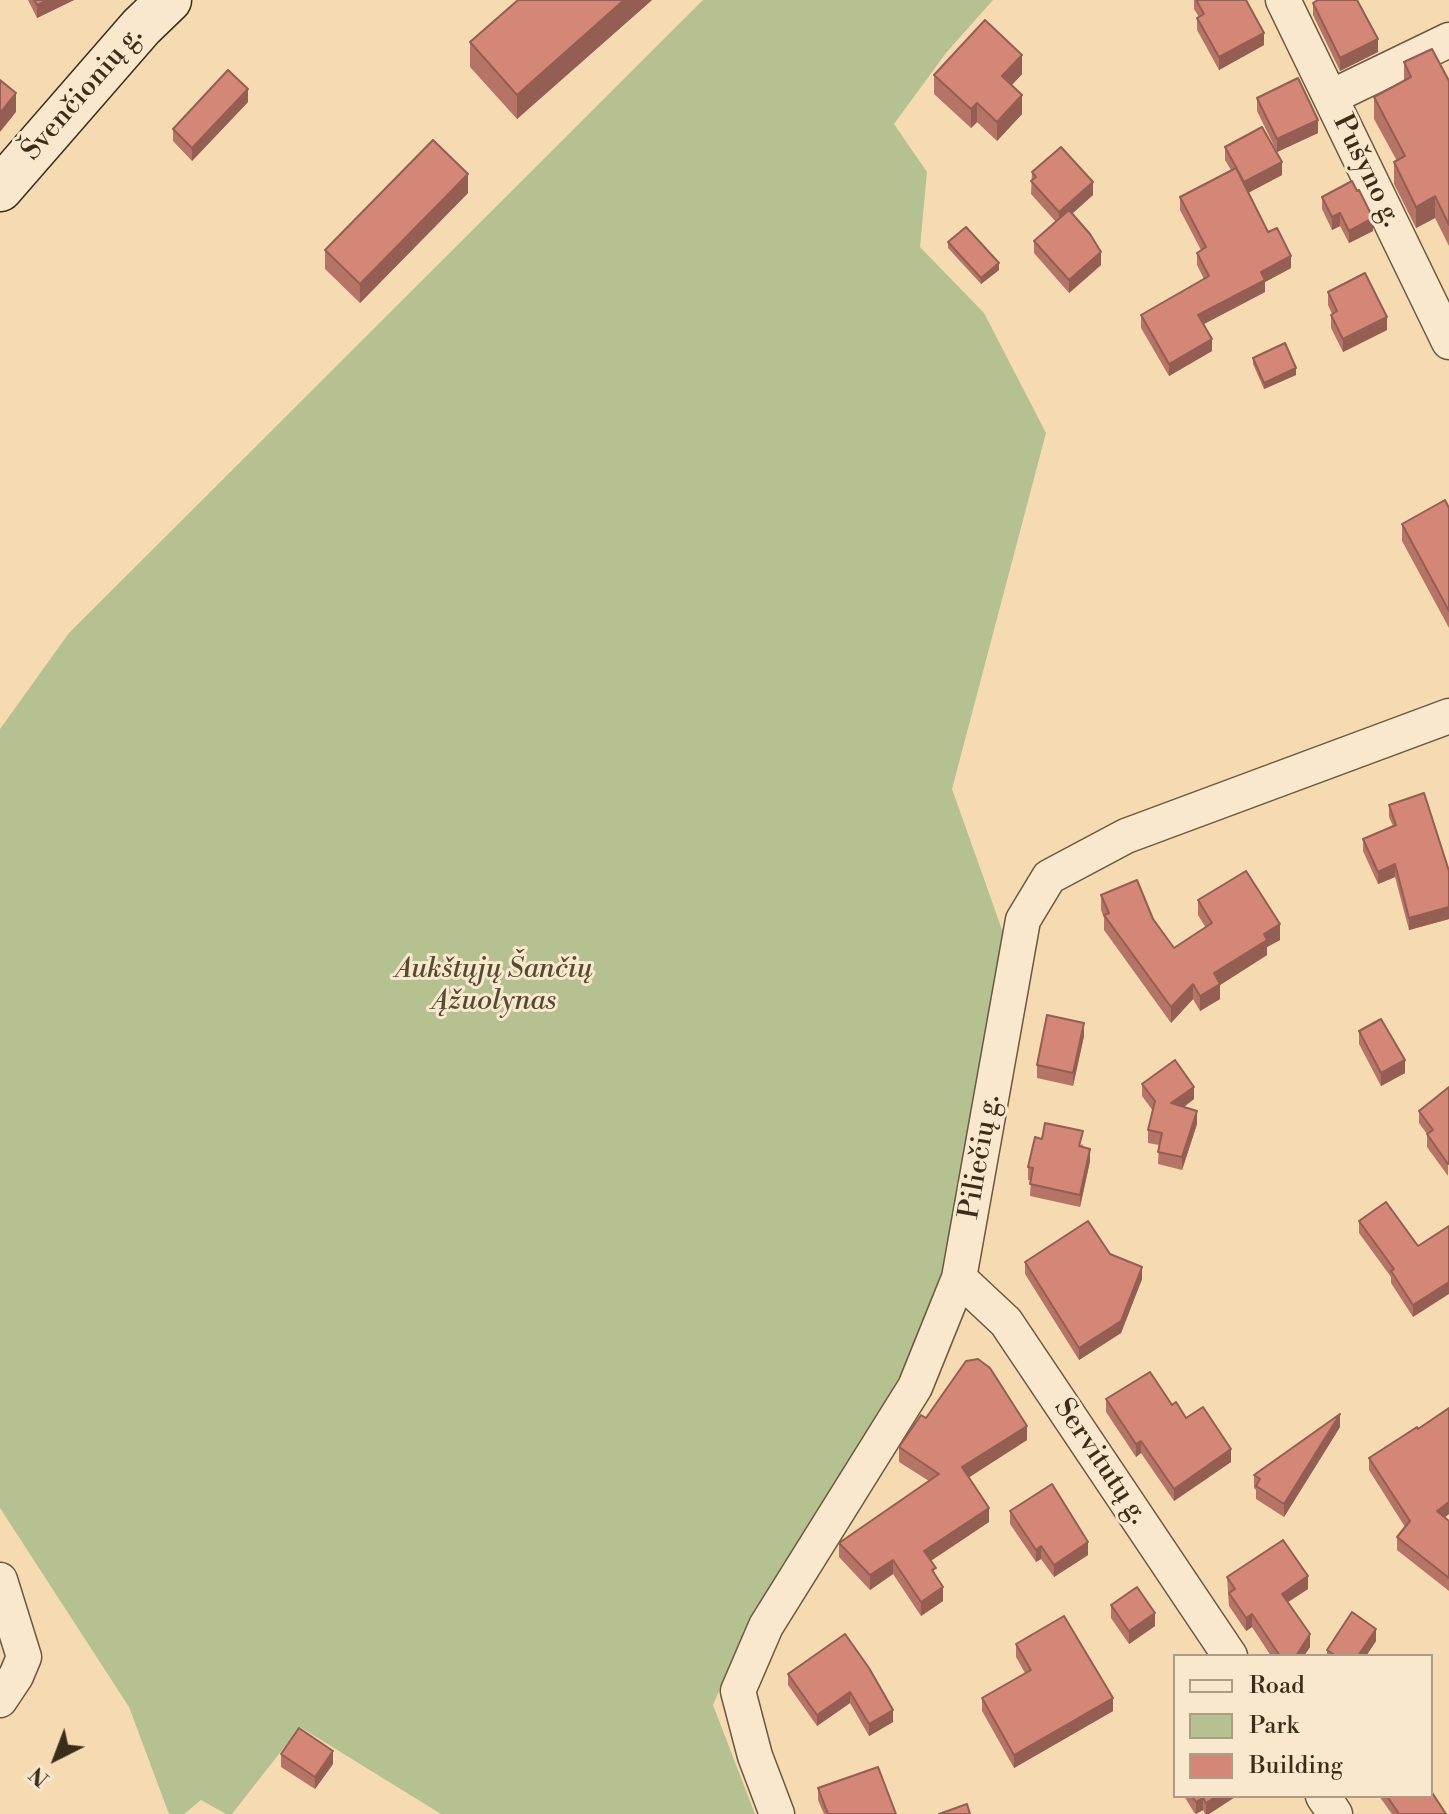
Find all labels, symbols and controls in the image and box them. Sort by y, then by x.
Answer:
street label: Švenčionių g. [15,20,151,168]
street label: Pušyno g. [1324,110,1408,232]
park label: Aukštųjų Šančių Ąžuolynas [395,953,593,1019]
street label: Piliečių g. [954,1092,1008,1222]
street label: Servitutų g. [1046,1393,1154,1531]
legend [1173,1654,1433,1798]
text: Road [1249,1671,1305,1701]
text: Park [1249,1711,1299,1741]
north arrow [16,1718,96,1798]
text: Building [1249,1751,1343,1781]
text: N [24,1760,55,1792]

